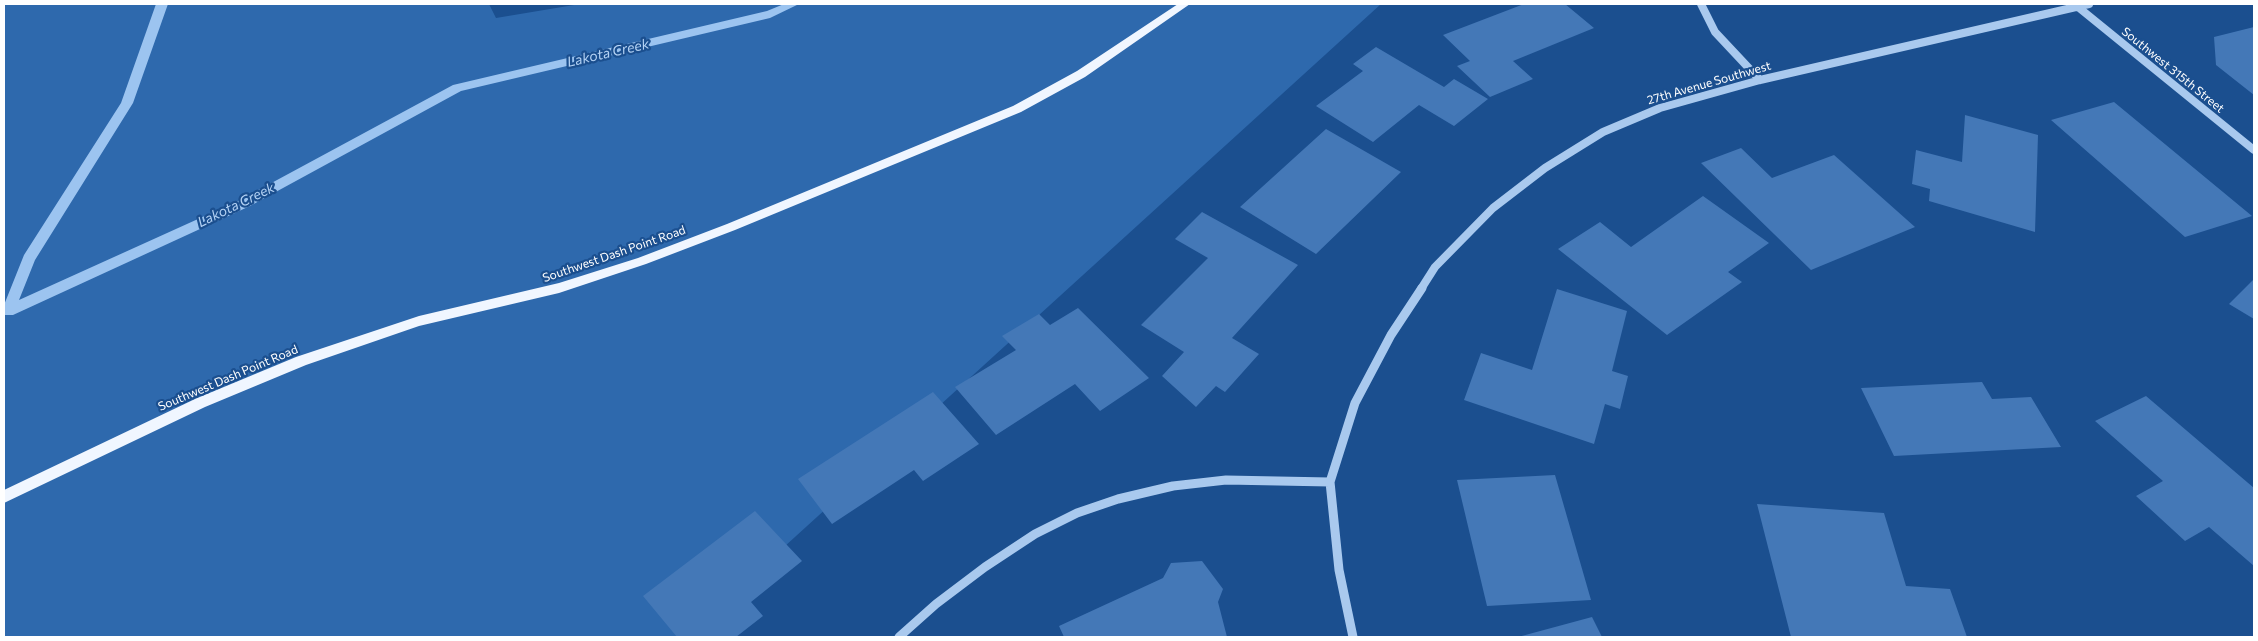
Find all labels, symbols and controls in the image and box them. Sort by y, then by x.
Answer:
street label: Southwest 315th Street [2119,24,2227,116]
water label: Lakota Creek [565,35,651,71]
street label: 27th Avenue Southwest [1645,58,1773,108]
water label: Lakota Creek [195,179,277,231]
street label: Southwest Dash Point Road [541,223,687,285]
street label: Southwest Dash Point Road [156,342,300,414]

